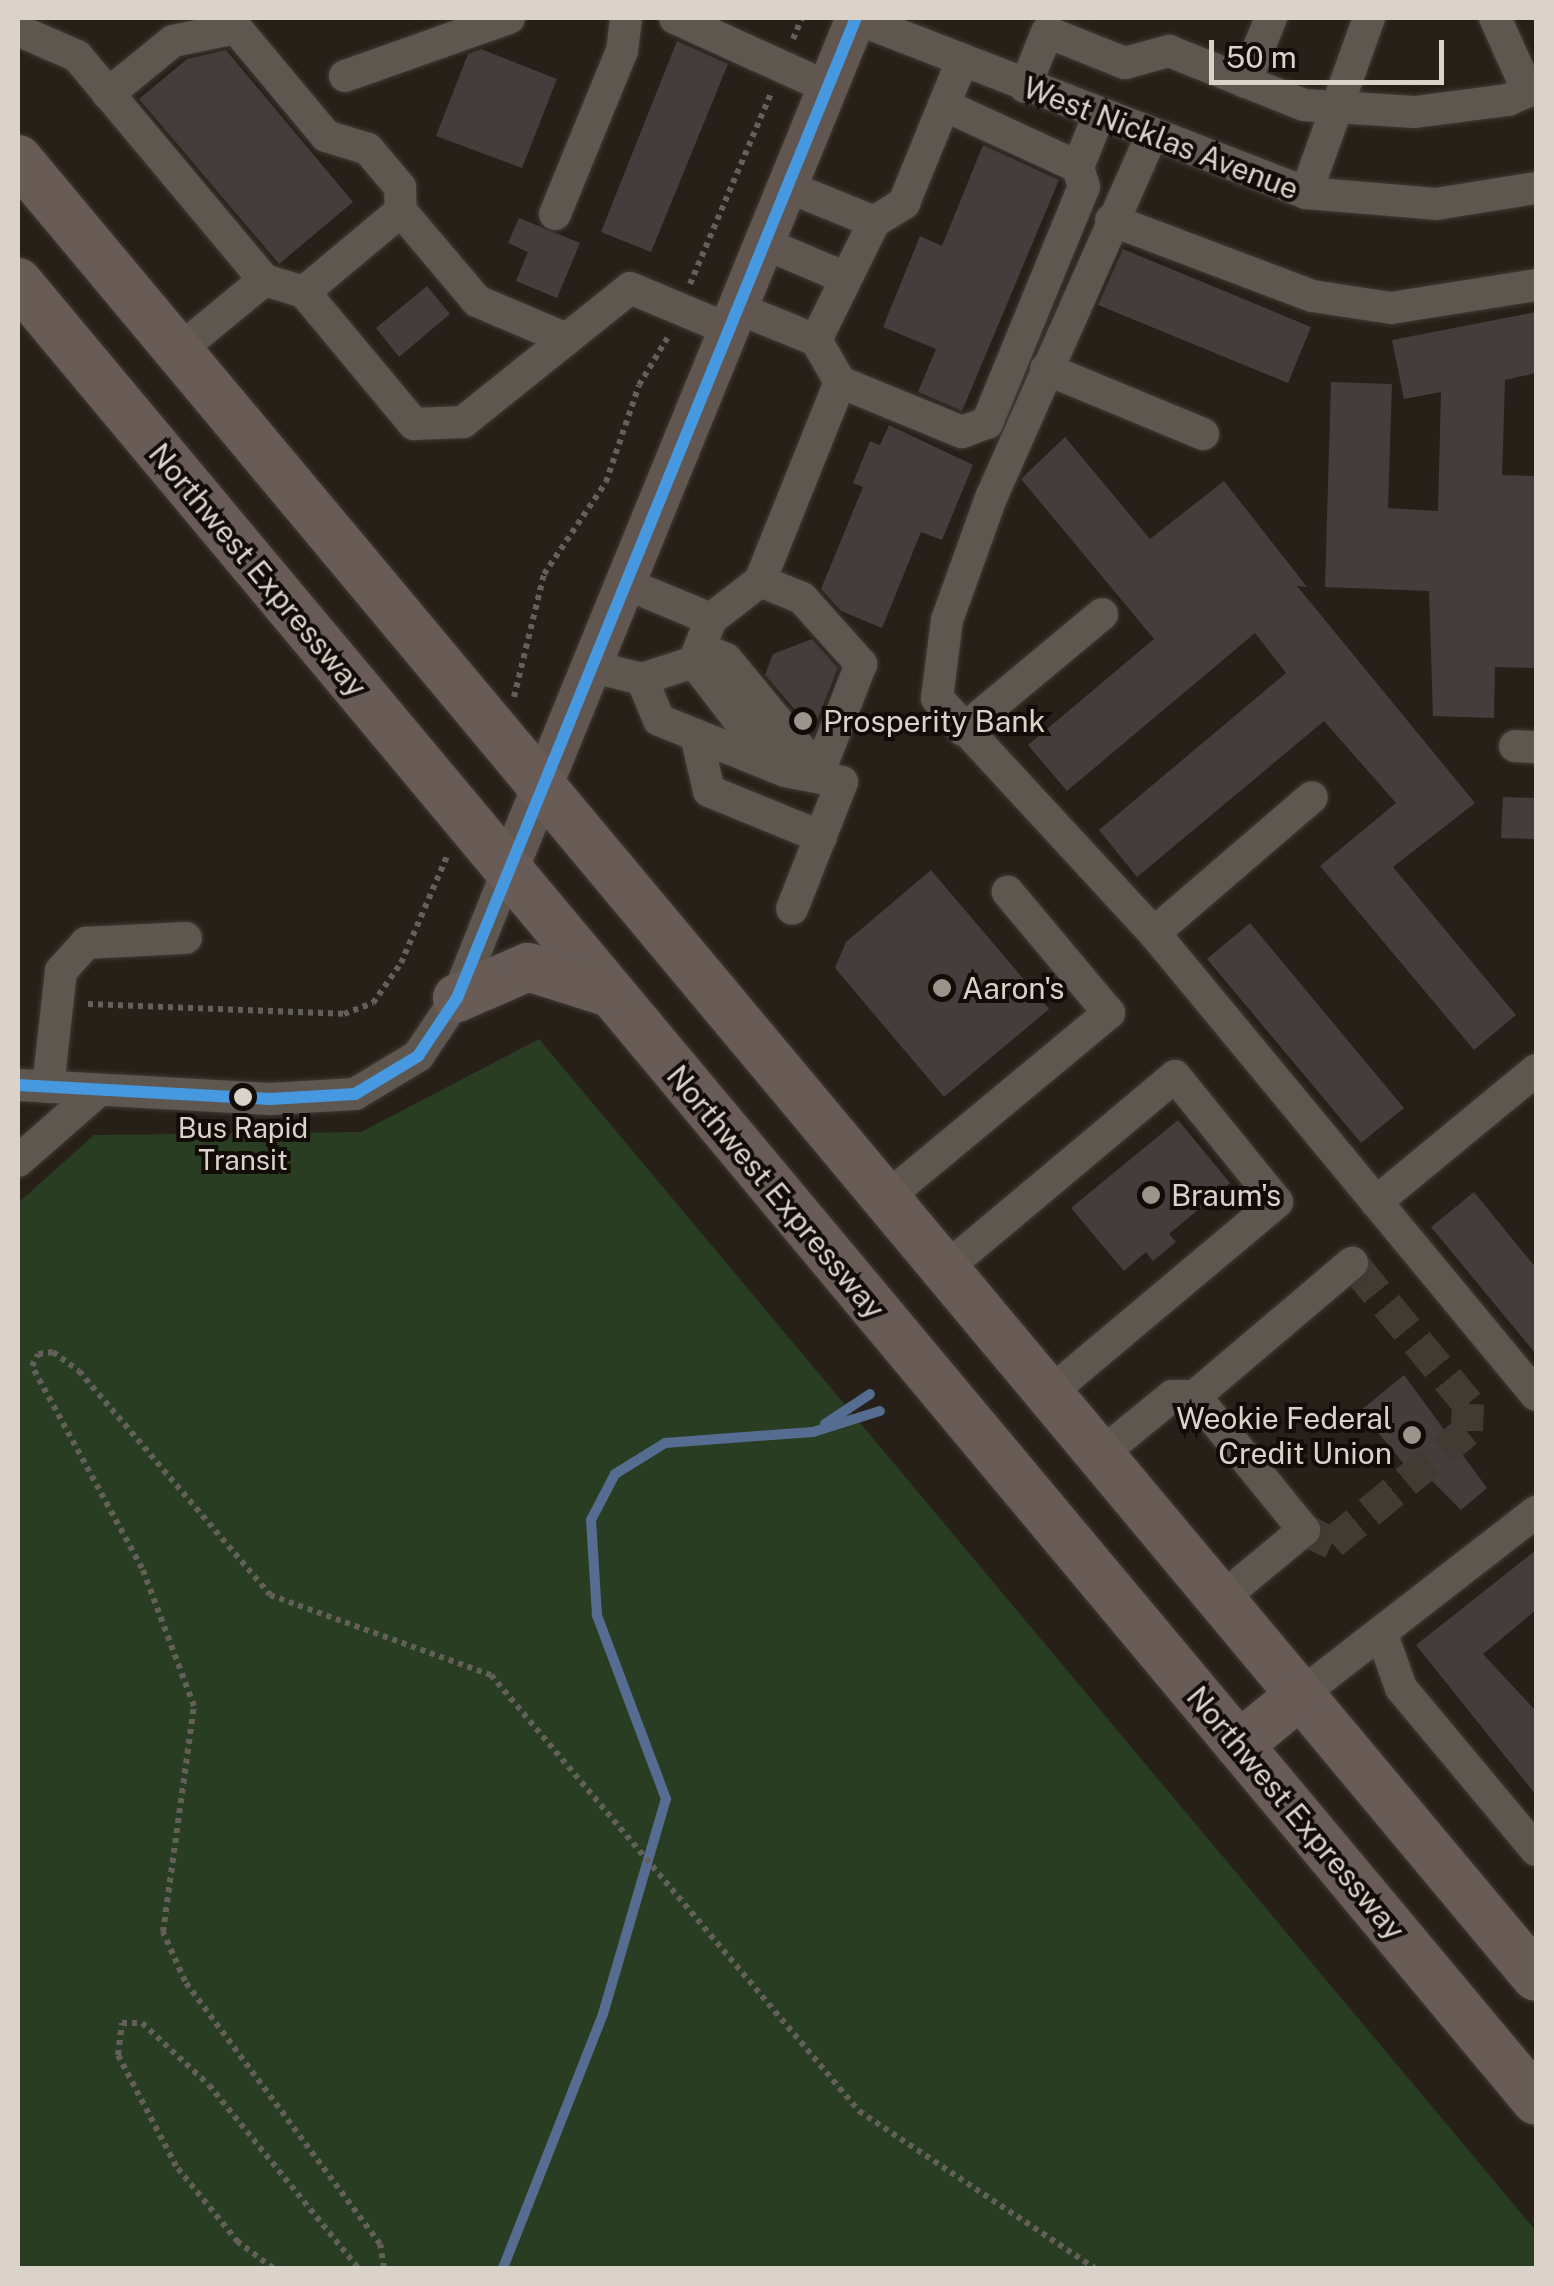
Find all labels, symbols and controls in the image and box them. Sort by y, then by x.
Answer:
scale bar [1214,20,1449,82]
text: 50 m [1226,39,1297,75]
street label: West Nicklas Avenue [1018,69,1304,207]
street label: Northwest Expressway [141,436,375,704]
place label: Prosperity Bank [823,703,1046,739]
marker: Prosperity Bank [792,710,814,732]
place label: Aaron's [962,970,1064,1006]
marker: Aaron's [931,977,953,999]
street label: Northwest Expressway [659,1058,893,1326]
marker: Bus Rapid Transit [233,1087,253,1107]
place label: Bus Rapid Transit [178,1111,308,1177]
place label: Braum's [1171,1177,1281,1213]
marker: Braum's [1140,1184,1162,1206]
place label: Weokie Federal Credit Union [1176,1400,1392,1470]
marker: Weokie Federal Credit Union [1401,1424,1423,1446]
street label: Northwest Expressway [1179,1679,1413,1947]

